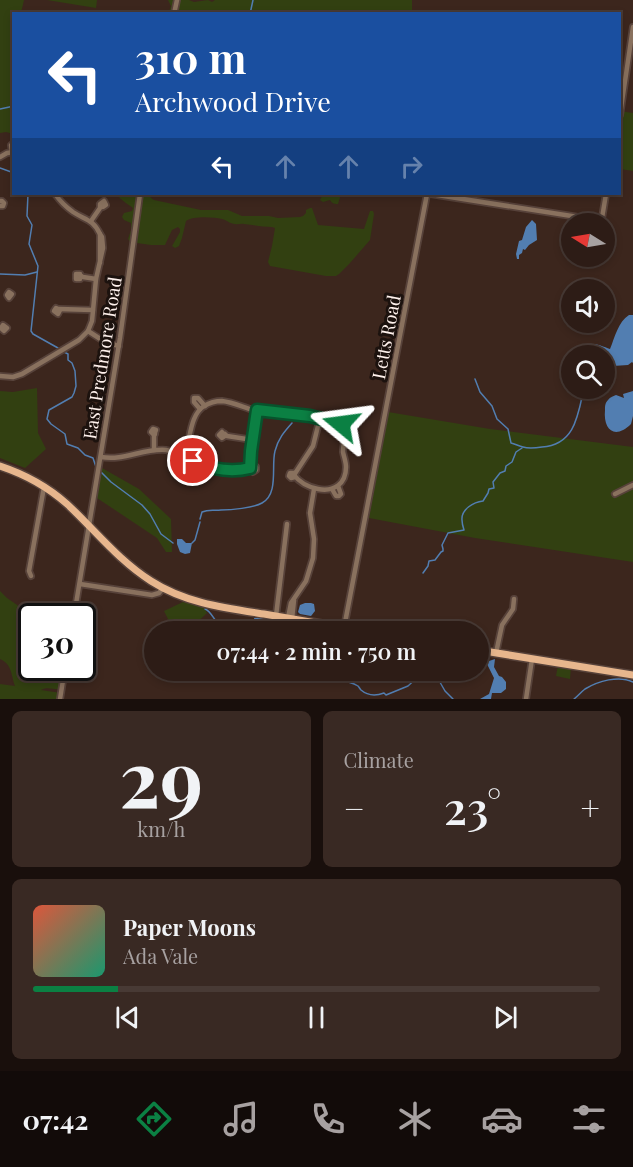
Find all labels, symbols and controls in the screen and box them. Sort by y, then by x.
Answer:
text: 310 m [135,29,246,85]
icon: left [36,36,114,114]
text: Archwood Drive [135,83,331,119]
icon: left [206,150,239,183]
icon: ahead [269,150,302,183]
icon: ahead [332,150,365,183]
icon: right [395,150,428,183]
north arrow [561,213,615,267]
map controls [561,213,615,399]
street label: East Predmore Road [77,274,127,441]
button: sound [561,279,615,333]
street label: Letts Road [366,292,406,381]
button: search [561,345,615,399]
position arrow [309,392,373,456]
pin [167,435,218,486]
icon: arrive [176,444,209,477]
speed limit sign: 30 [18,603,96,681]
text: 07:44 · 2 min · 750 m [217,636,416,666]
text: 29 [119,724,203,828]
text: Climate [344,746,414,773]
text: 23° [444,776,501,836]
text: − [344,785,365,829]
text: + [581,785,600,829]
text: km/h [137,815,185,842]
text: Paper Moons [123,912,256,942]
text: Ada Vale [123,942,198,969]
icon: previous [111,1001,144,1034]
icon: pause [300,1001,333,1034]
icon: next [489,1001,522,1034]
icon: directions [133,1098,175,1140]
icon: music [220,1098,262,1140]
icon: phone [307,1098,349,1140]
icon: climate [394,1098,436,1140]
icon: car [481,1098,523,1140]
icon: filters [568,1098,610,1140]
text: 07:42 [23,1101,88,1137]

